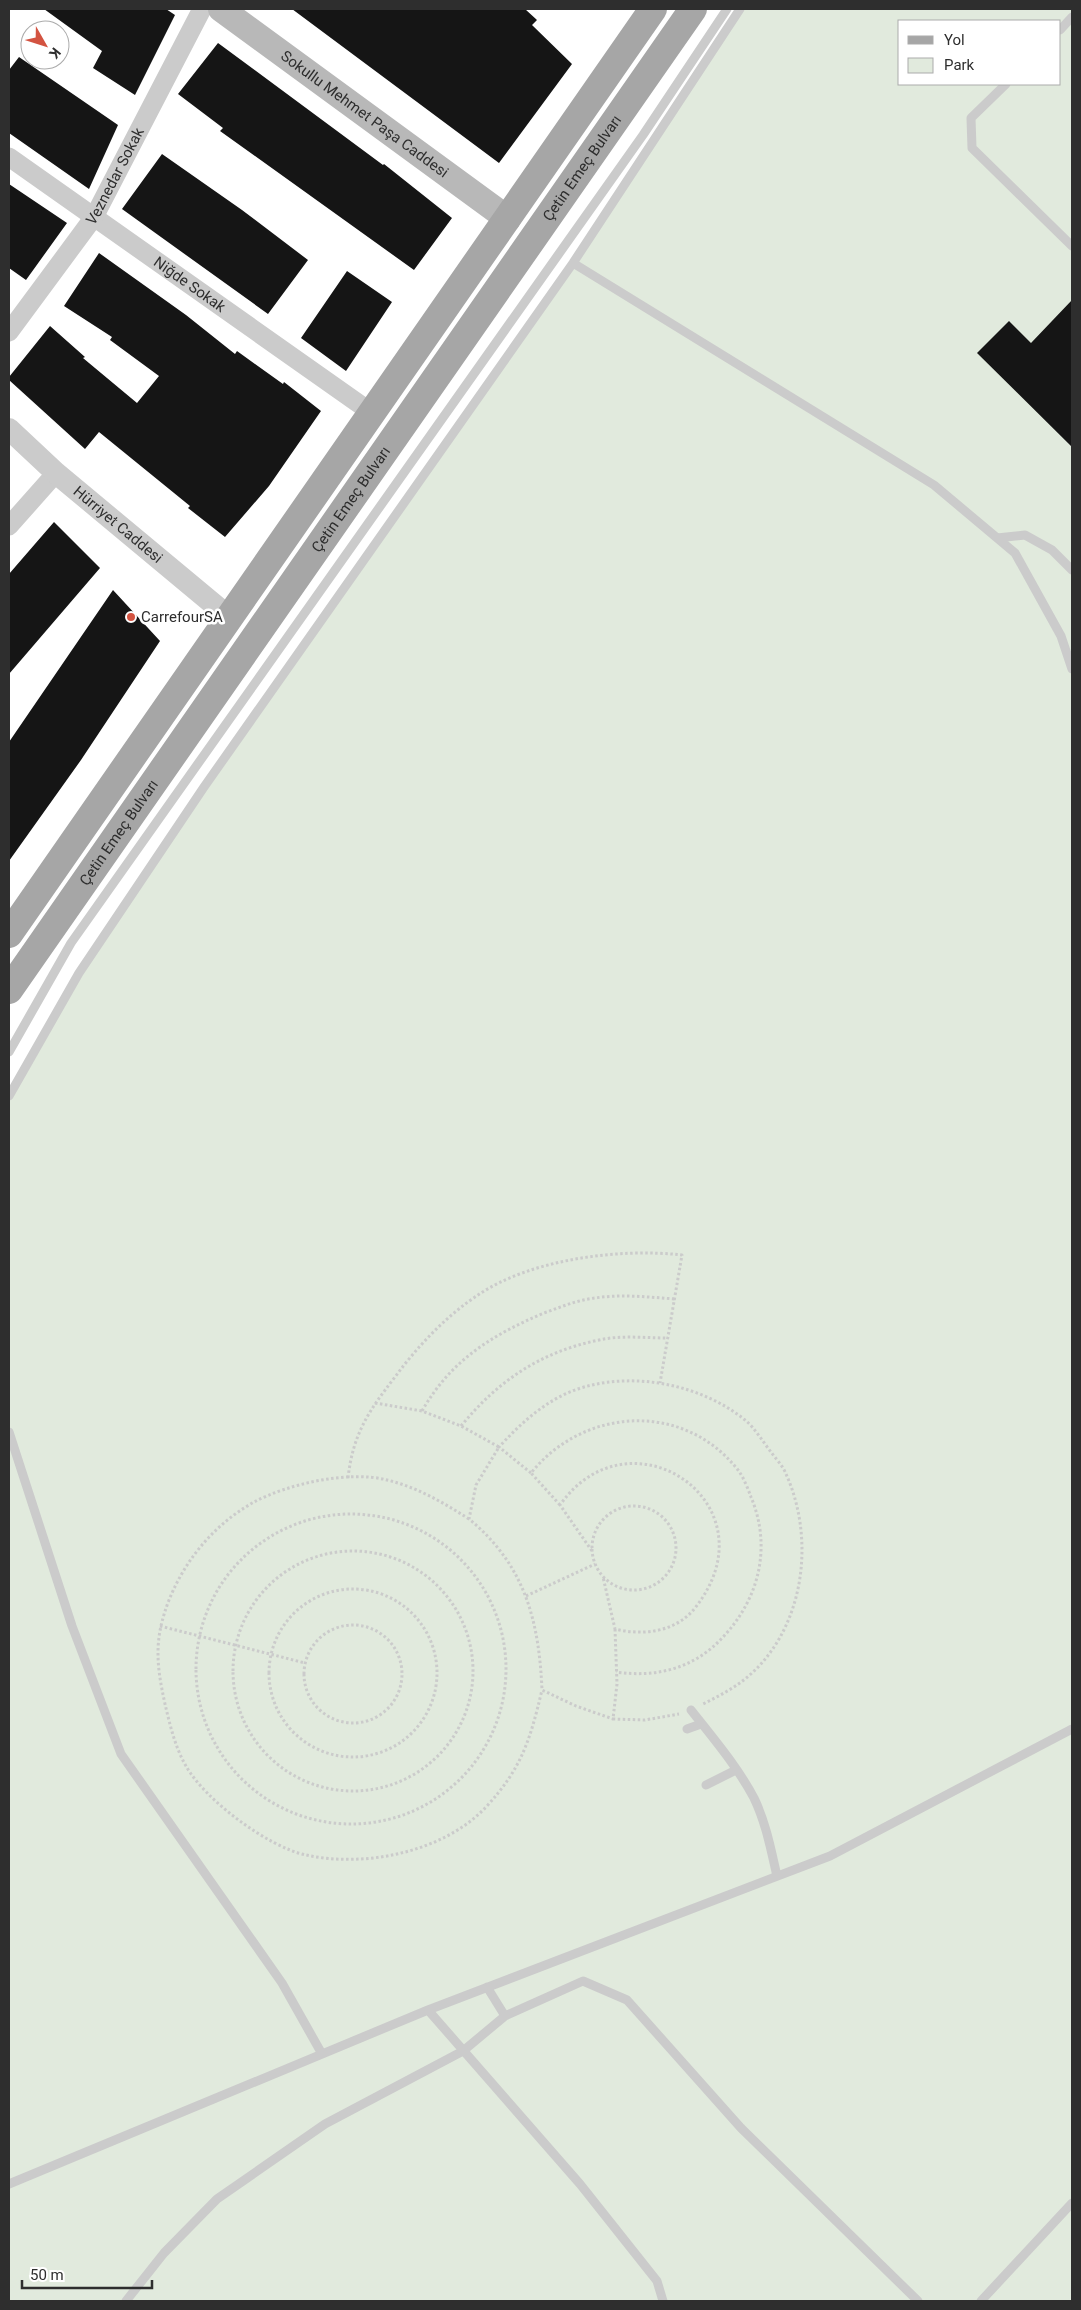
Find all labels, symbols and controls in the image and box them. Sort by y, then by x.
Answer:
north arrow [20,20,70,70]
legend [898,20,1061,85]
text: Yol [944,31,965,49]
text: K [46,45,64,62]
street label: Sokullu Mehmet Paşa Caddesi [277,47,452,181]
text: Park [944,56,975,74]
street label: Çetin Emeç Bulvarı [539,112,625,224]
street label: Veznedar Sokak [82,124,148,228]
street label: Niğde Sokak [150,253,229,316]
street label: Çetin Emeç Bulvarı [308,443,394,556]
street label: Hürriyet Caddesi [70,482,166,567]
place label: CarrefourSA [141,608,223,626]
marker: CarrefourSA [125,611,137,623]
street label: Çetin Emeç Bulvarı [76,776,162,889]
scale bar [22,2258,152,2290]
text: 50 m [30,2266,64,2284]

